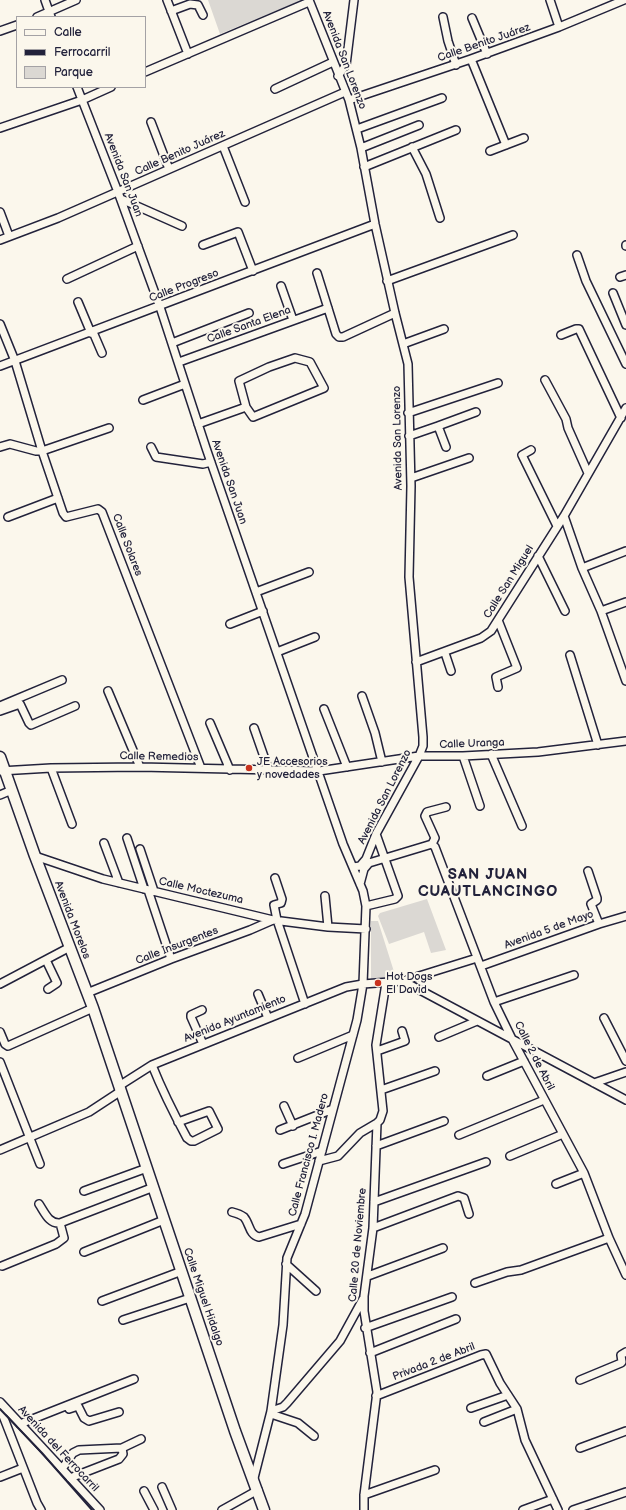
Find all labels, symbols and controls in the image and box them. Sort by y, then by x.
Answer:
street label: Avenida San Lorenzo [319,9,369,111]
legend [16,16,146,88]
street label: Calle Benito Juárez [436,21,532,65]
text: Calle [54,25,82,40]
text: Ferrocarril [54,45,110,60]
text: Parque [54,65,93,80]
street label: Calle Benito Juárez [133,127,227,179]
street label: Avenida San Juan [101,131,145,219]
street label: Calle Progreso [147,267,221,305]
street label: Calle Santa Elena [205,304,293,346]
street label: Avenida San Lorenzo [390,386,406,490]
street label: Avenida San Juan [208,438,250,526]
street label: Calle Solares [109,512,145,578]
street label: Calle San Miguel [481,543,537,621]
street label: Calle Uranga [439,736,505,752]
street label: Avenida San Lorenzo [355,747,415,847]
street label: Calle Remedios [119,750,199,764]
place label: JE Accesorios y novedades [257,755,328,781]
marker: JE Accesorios y novedades [244,763,254,773]
district label: SAN JUAN CUAUTLANCINGO [418,866,558,901]
street label: Calle Moctezuma [158,875,244,907]
street label: Avenida Morelos [51,879,93,961]
street label: Avenida 5 de Mayo [503,908,595,952]
street label: Calle Insurgentes [134,924,220,968]
place label: Hot Dogs El David [386,970,432,996]
marker: Hot Dogs El David [373,978,383,988]
street label: Avenida Ayuntamiento [182,992,288,1046]
street label: Calle 2 de Abril [511,1019,557,1093]
street label: Calle Francisco I. Madero [286,1092,332,1218]
street label: Calle 20 de Noviembre [346,1187,370,1303]
street label: Calle Miguel Hidalgo [180,1246,226,1348]
street label: Privada 2 de Abril [391,1340,477,1384]
street label: Avenida del Ferrocarril [15,1403,101,1495]

